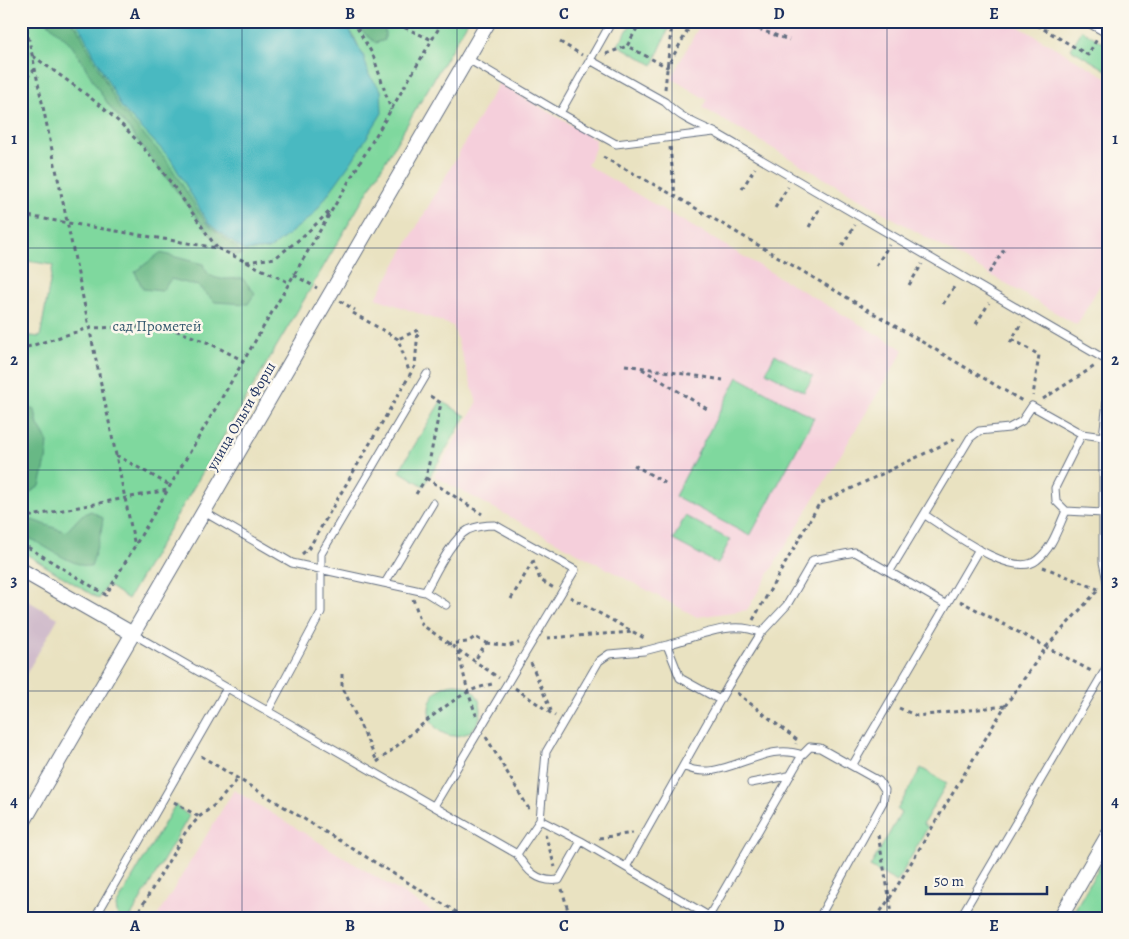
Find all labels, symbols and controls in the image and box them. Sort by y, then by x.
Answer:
text: A [129,3,141,25]
text: B [345,3,355,25]
text: C [559,3,569,25]
text: D [773,3,785,25]
text: E [989,3,999,25]
text: 1 [11,128,17,150]
text: 1 [1112,128,1118,150]
park label: сад Прометей [113,316,202,336]
text: 2 [10,349,18,371]
text: 2 [1111,349,1119,371]
street label: улица Ольги Форш [201,358,280,475]
text: 3 [11,570,18,592]
text: 3 [1112,570,1119,592]
text: 4 [10,791,18,813]
text: 4 [1111,791,1119,813]
scale bar [926,864,1048,896]
text: 50 m [934,871,964,891]
text: A [129,915,141,937]
text: B [345,915,355,937]
text: C [559,915,569,937]
text: D [773,915,785,937]
text: E [989,915,999,937]

